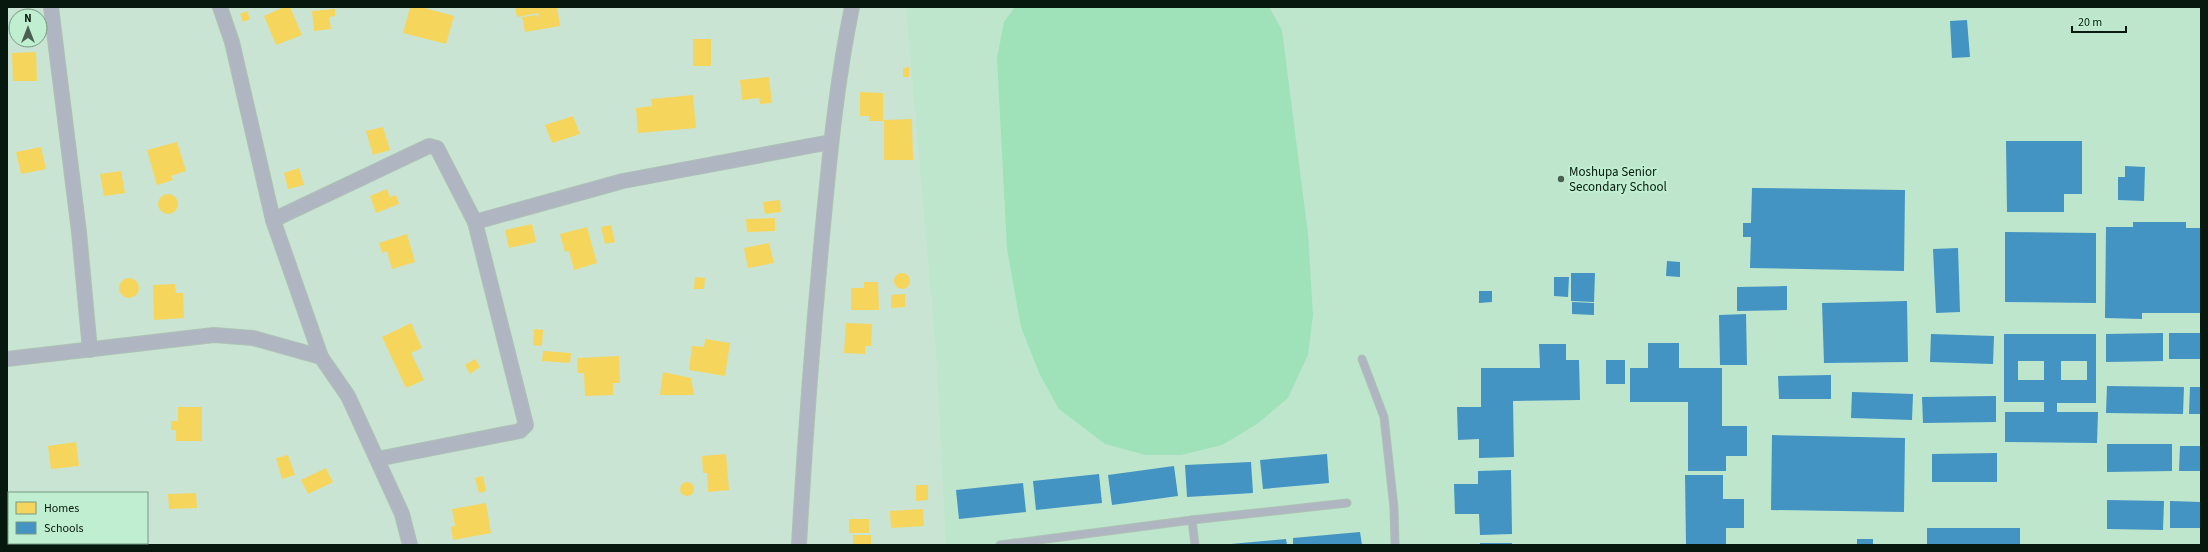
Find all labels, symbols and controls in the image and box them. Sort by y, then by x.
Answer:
north arrow [8,8,48,48]
scale bar [2072,8,2126,34]
text: N [24,11,32,26]
text: 20 m [2078,14,2102,31]
place label: Moshupa Senior Secondary School [1569,163,1667,196]
marker: Moshupa Senior Secondary School [1556,174,1566,184]
legend [8,492,148,544]
text: Homes [44,500,79,517]
text: Schools [44,520,84,537]

